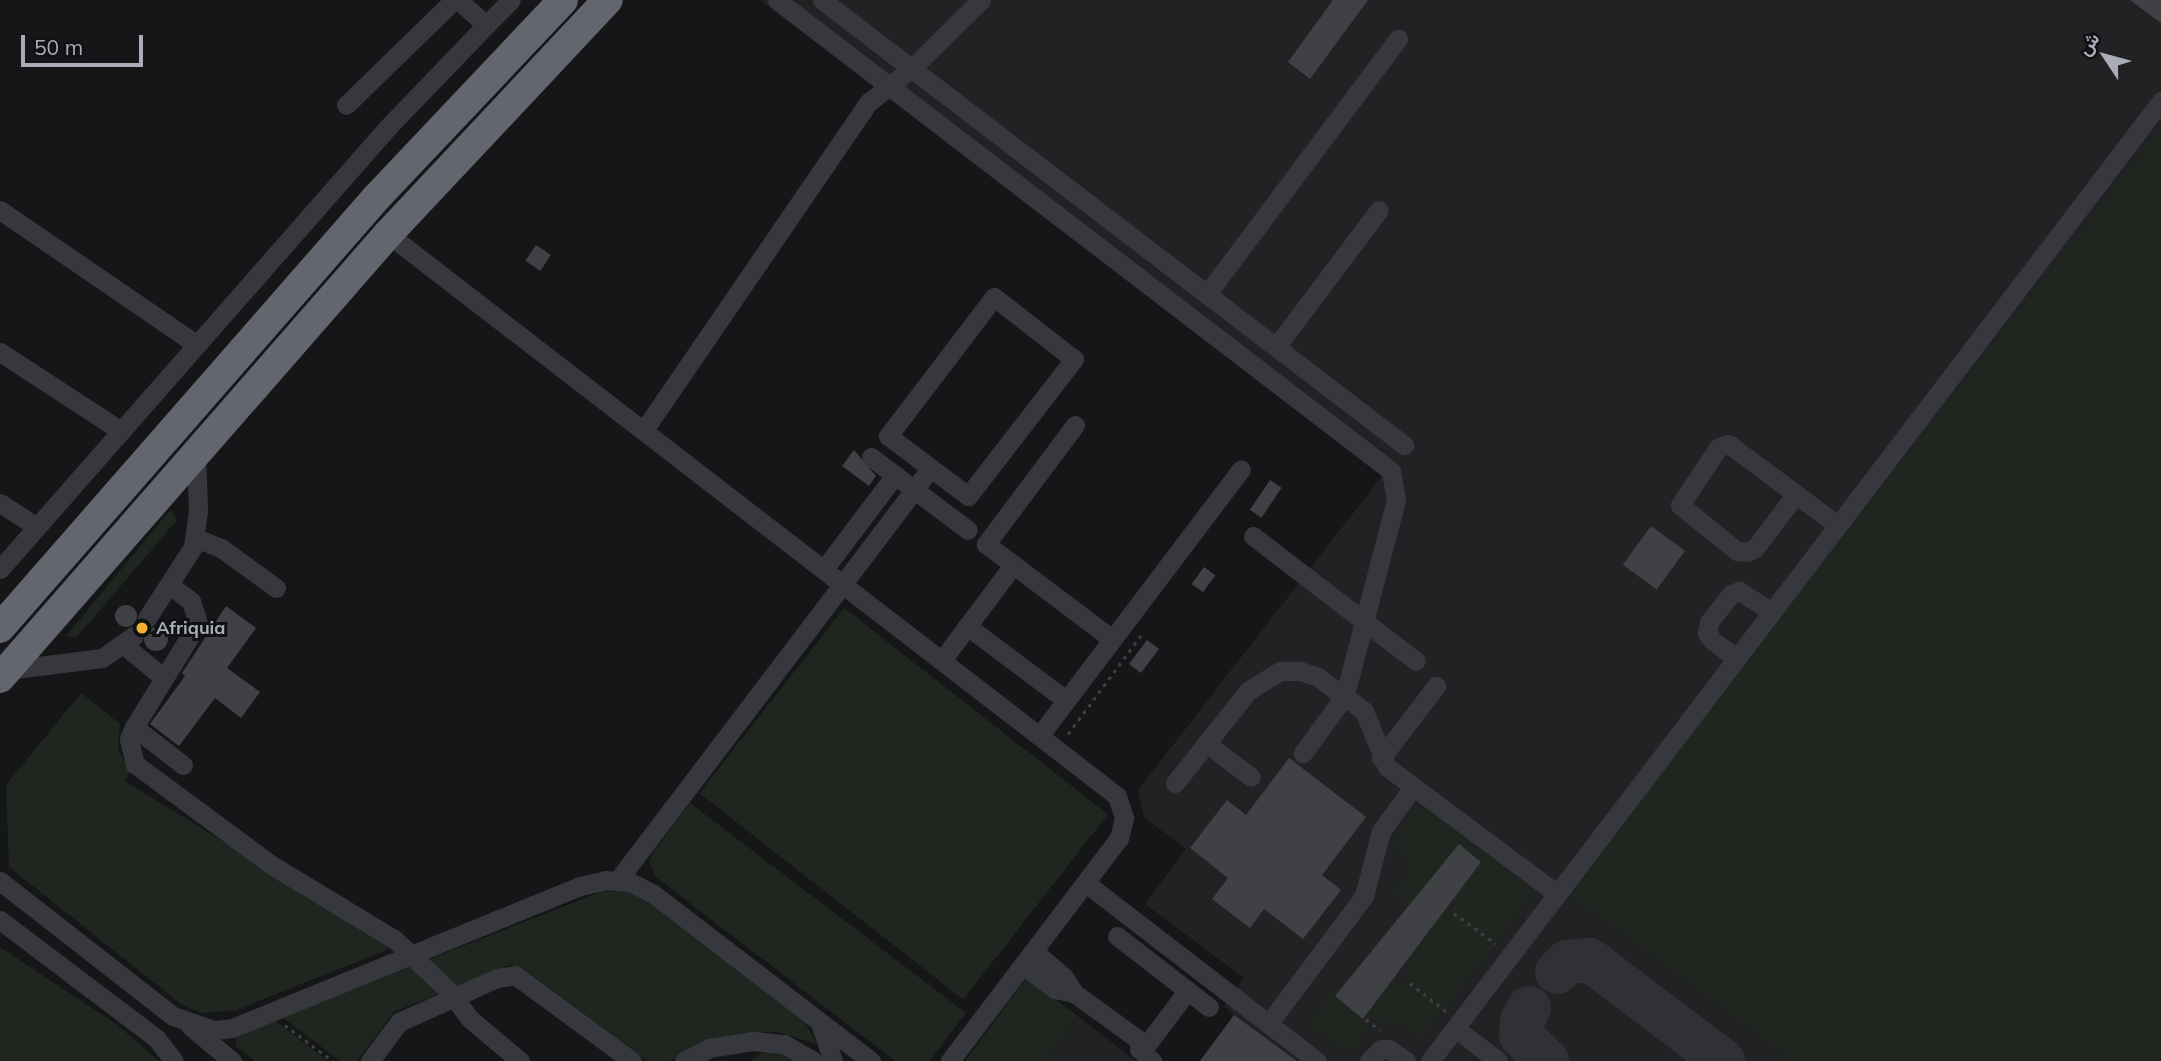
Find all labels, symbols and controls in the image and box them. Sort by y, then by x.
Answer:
scale bar [24,21,147,65]
north arrow [2070,21,2140,91]
text: ش [2072,27,2104,60]
text: 50 m [34,34,83,60]
place label: Afriquia [156,617,225,639]
marker: Afriquia [134,620,150,636]

